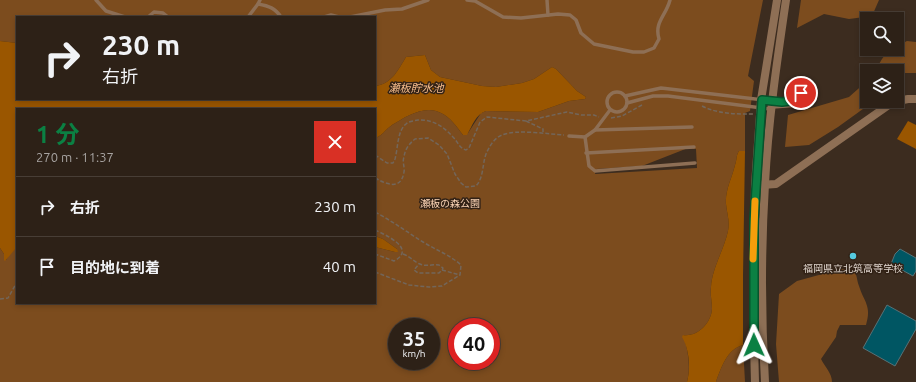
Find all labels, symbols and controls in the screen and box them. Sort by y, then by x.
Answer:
map controls [860,12,904,108]
button: search [860,12,904,56]
text: 230 m [102,29,180,60]
icon: right [36,32,88,84]
button: layers [860,64,904,108]
text: 右折 [102,66,138,86]
pin [784,76,818,110]
water label: 瀬板貯水池 [389,82,444,94]
icon: arrive [790,82,812,104]
text: 1 分 [36,121,79,148]
button: close [314,121,356,163]
text: 270 m · 11:37 [36,150,114,164]
icon: right [36,196,58,218]
text: 230 m [314,198,356,215]
park label: 瀬板の森公園 [420,198,480,209]
text: 右折 [70,199,100,216]
marker: 福岡県立北筑高等学校 [848,251,858,261]
icon: arrive [36,256,58,278]
text: 40 m [323,258,356,275]
text: 目的地に到着 [70,259,160,276]
place label: 福岡県立北筑高等学校 [803,263,903,274]
speed limit sign: 40 [448,318,500,370]
position arrow [733,324,775,366]
text: 35 [403,327,425,350]
text: km/h [402,348,426,359]

